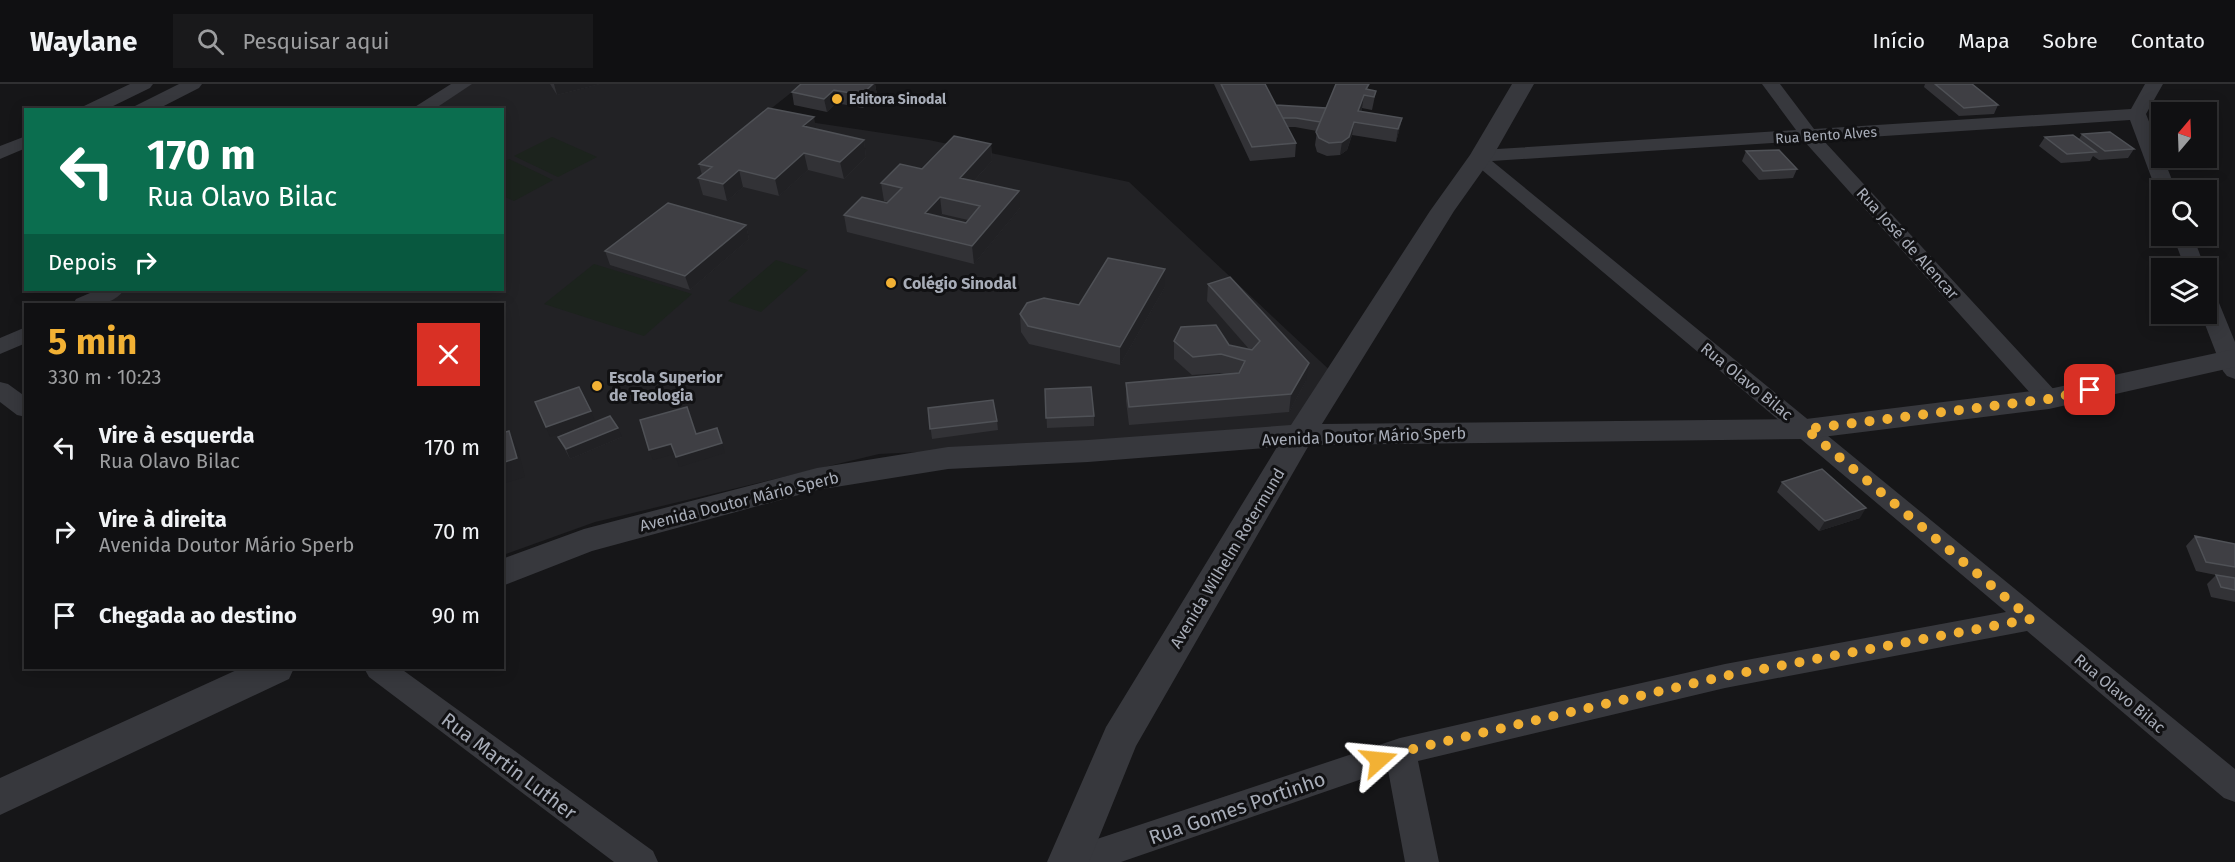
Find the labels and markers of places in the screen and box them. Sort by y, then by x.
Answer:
place label: Editora Sinodal [849,91,947,108]
marker: Editora Sinodal [830,92,844,106]
place label: Colégio Sinodal [903,274,1017,293]
marker: Colégio Sinodal [884,276,898,290]
pin [2064,364,2115,415]
place label: Escola Superior de Teologia [609,368,723,405]
marker: Escola Superior de Teologia [590,379,604,393]

